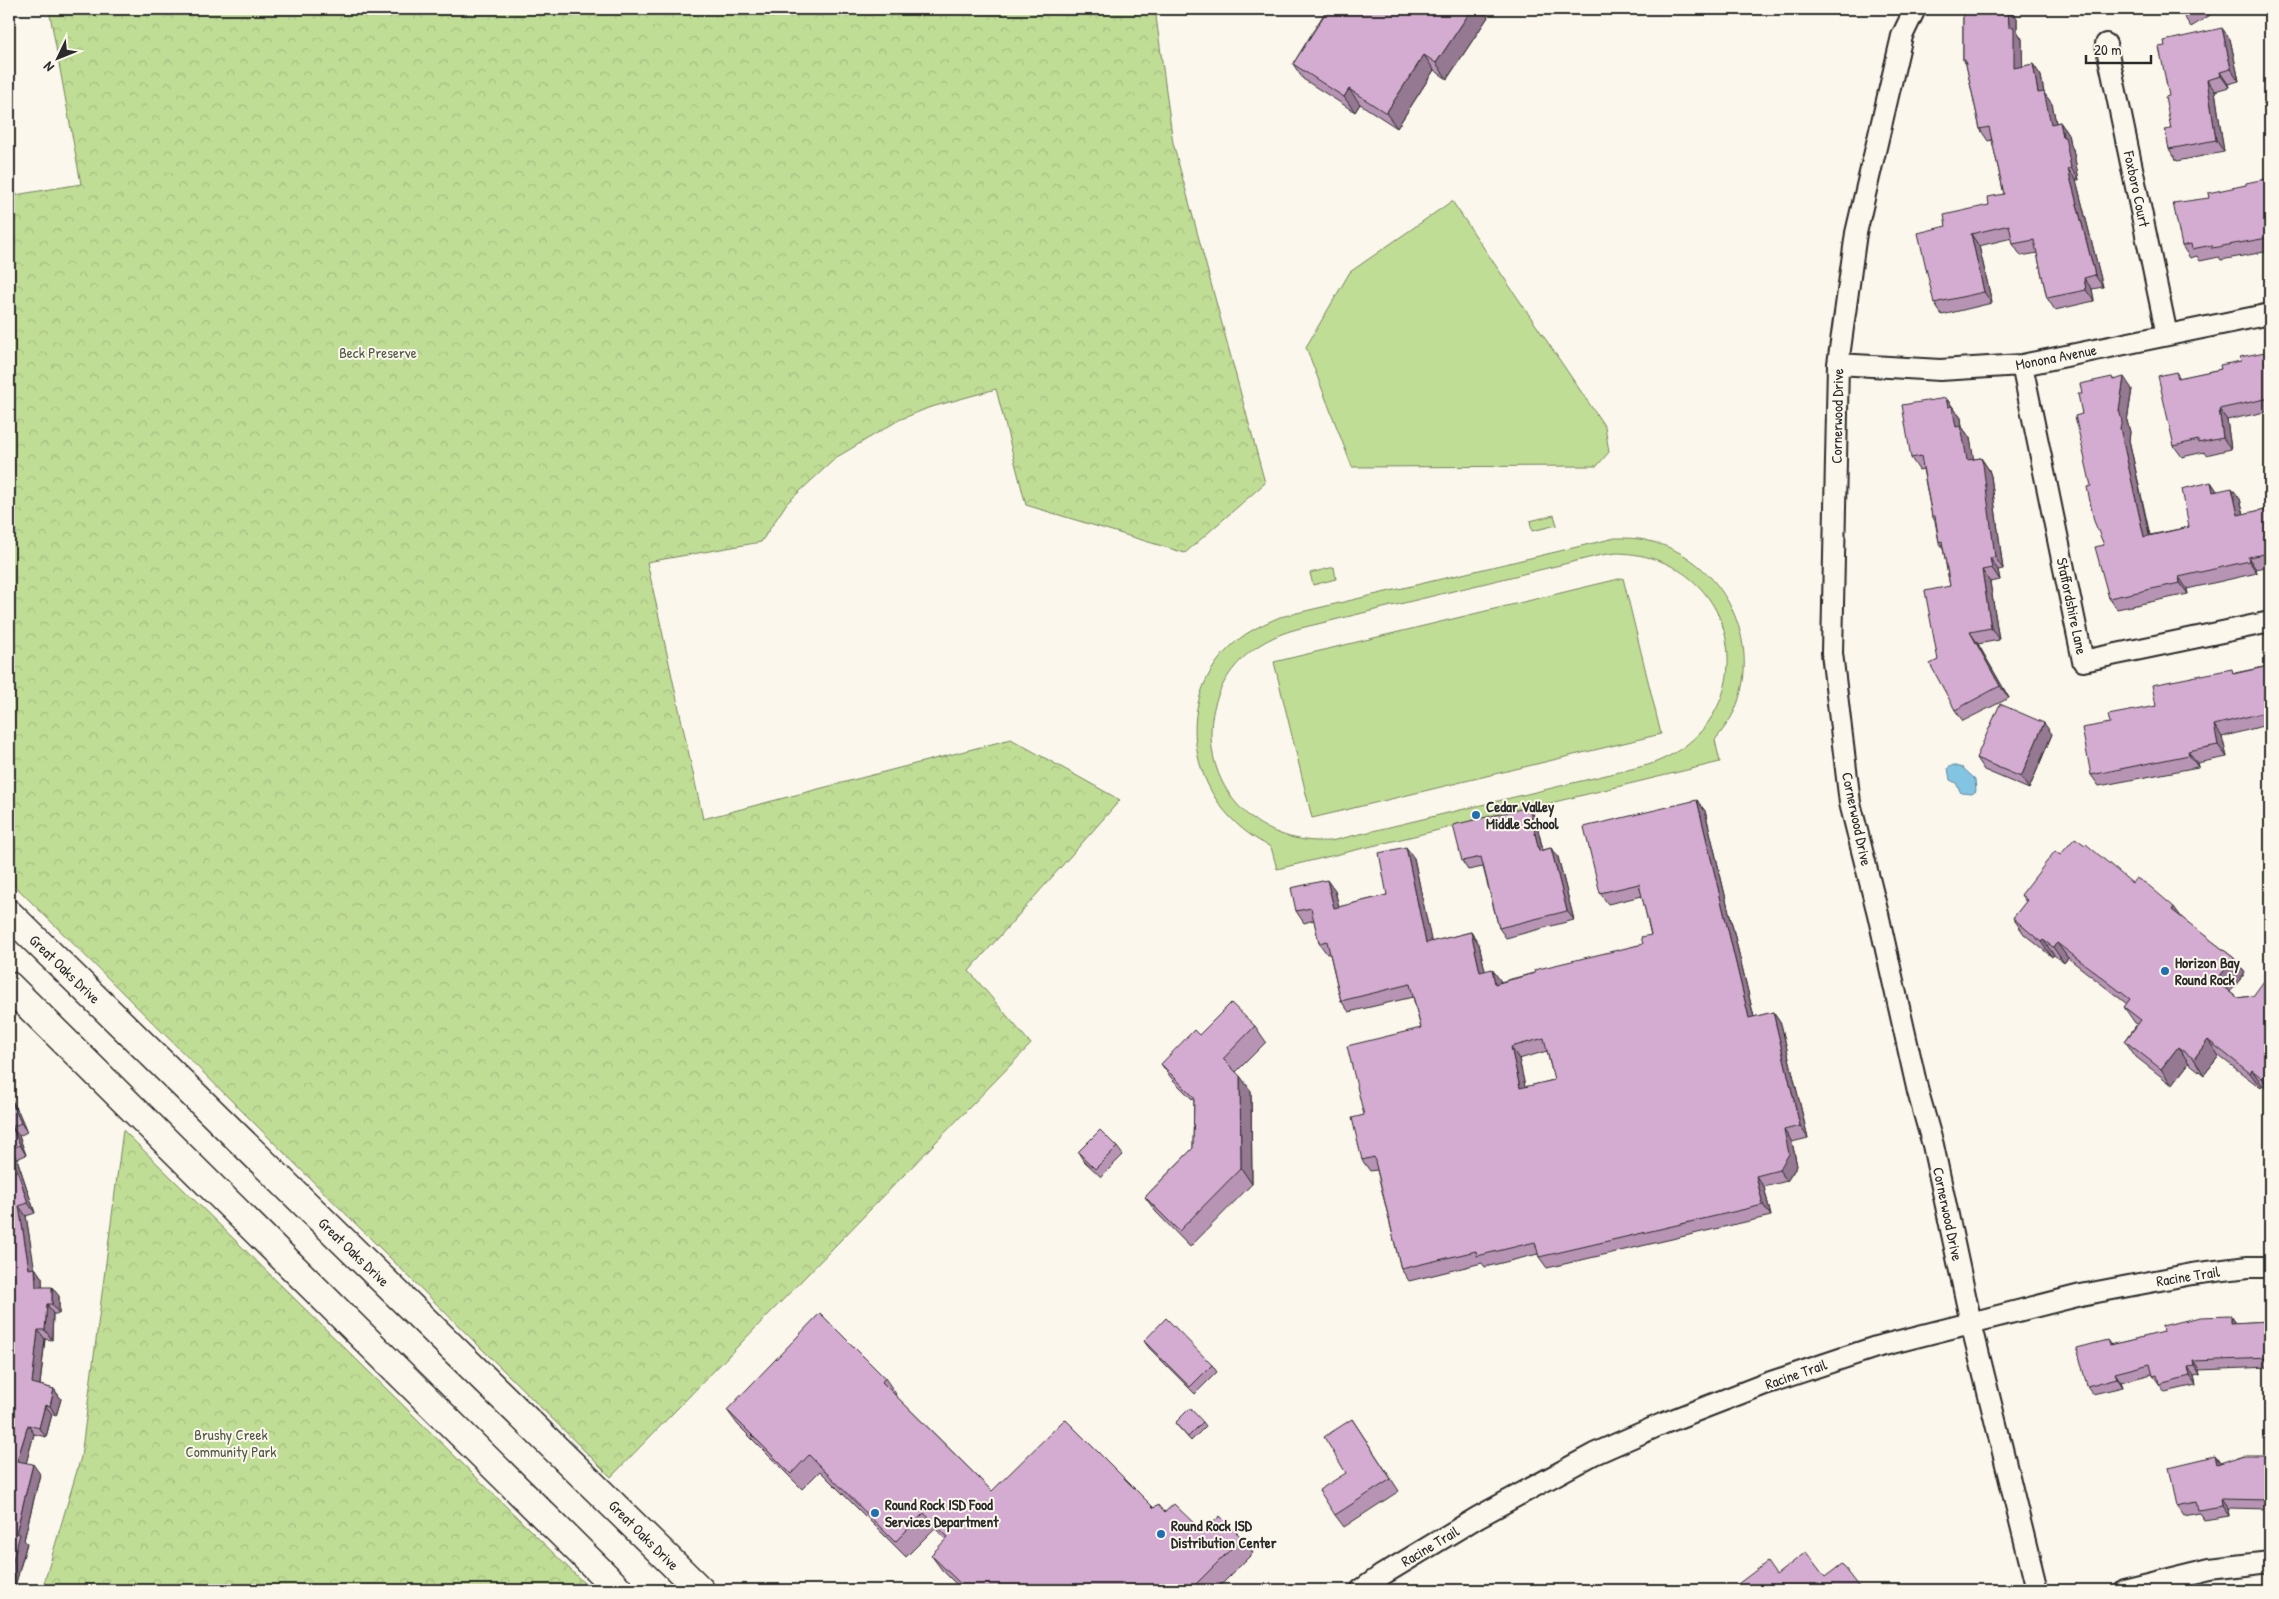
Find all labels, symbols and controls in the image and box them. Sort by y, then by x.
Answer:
north arrow [32,32,82,82]
scale bar [2086,32,2152,64]
text: 20 m [2094,39,2121,60]
text: N [38,58,58,76]
street label: Foxboro Court [2119,148,2155,230]
street label: Monona Avenue [2014,339,2098,375]
park label: Beck Preserve [339,342,417,363]
street label: Cornerwood Drive [1826,368,1848,464]
street label: Staffordshire Lane [2052,556,2092,656]
street label: Cornerwood Drive [1837,770,1877,868]
place label: Cedar Valley Middle School [1486,796,1559,834]
marker: Cedar Valley Middle School [1470,809,1482,821]
street label: Great Oaks Drive [25,930,105,1008]
place label: Horizon Bay Round Rock [2175,952,2240,990]
marker: Horizon Bay Round Rock [2159,965,2171,977]
street label: Cornerwood Drive [1928,1165,1968,1263]
street label: Great Oaks Drive [314,1213,394,1291]
street label: Racine Trail [2155,1261,2221,1291]
street label: Racine Trail [1762,1354,1830,1394]
park label: Brushy Creek Community Park [186,1424,276,1462]
place label: Round Rock ISD Food Services Department [885,1494,999,1533]
street label: Great Oaks Drive [604,1495,684,1575]
marker: Round Rock ISD Food Services Department [869,1507,881,1519]
place label: Round Rock ISD Distribution Center [1171,1515,1277,1553]
street label: Racine Trail [1397,1520,1463,1572]
marker: Round Rock ISD Distribution Center [1155,1528,1167,1540]

